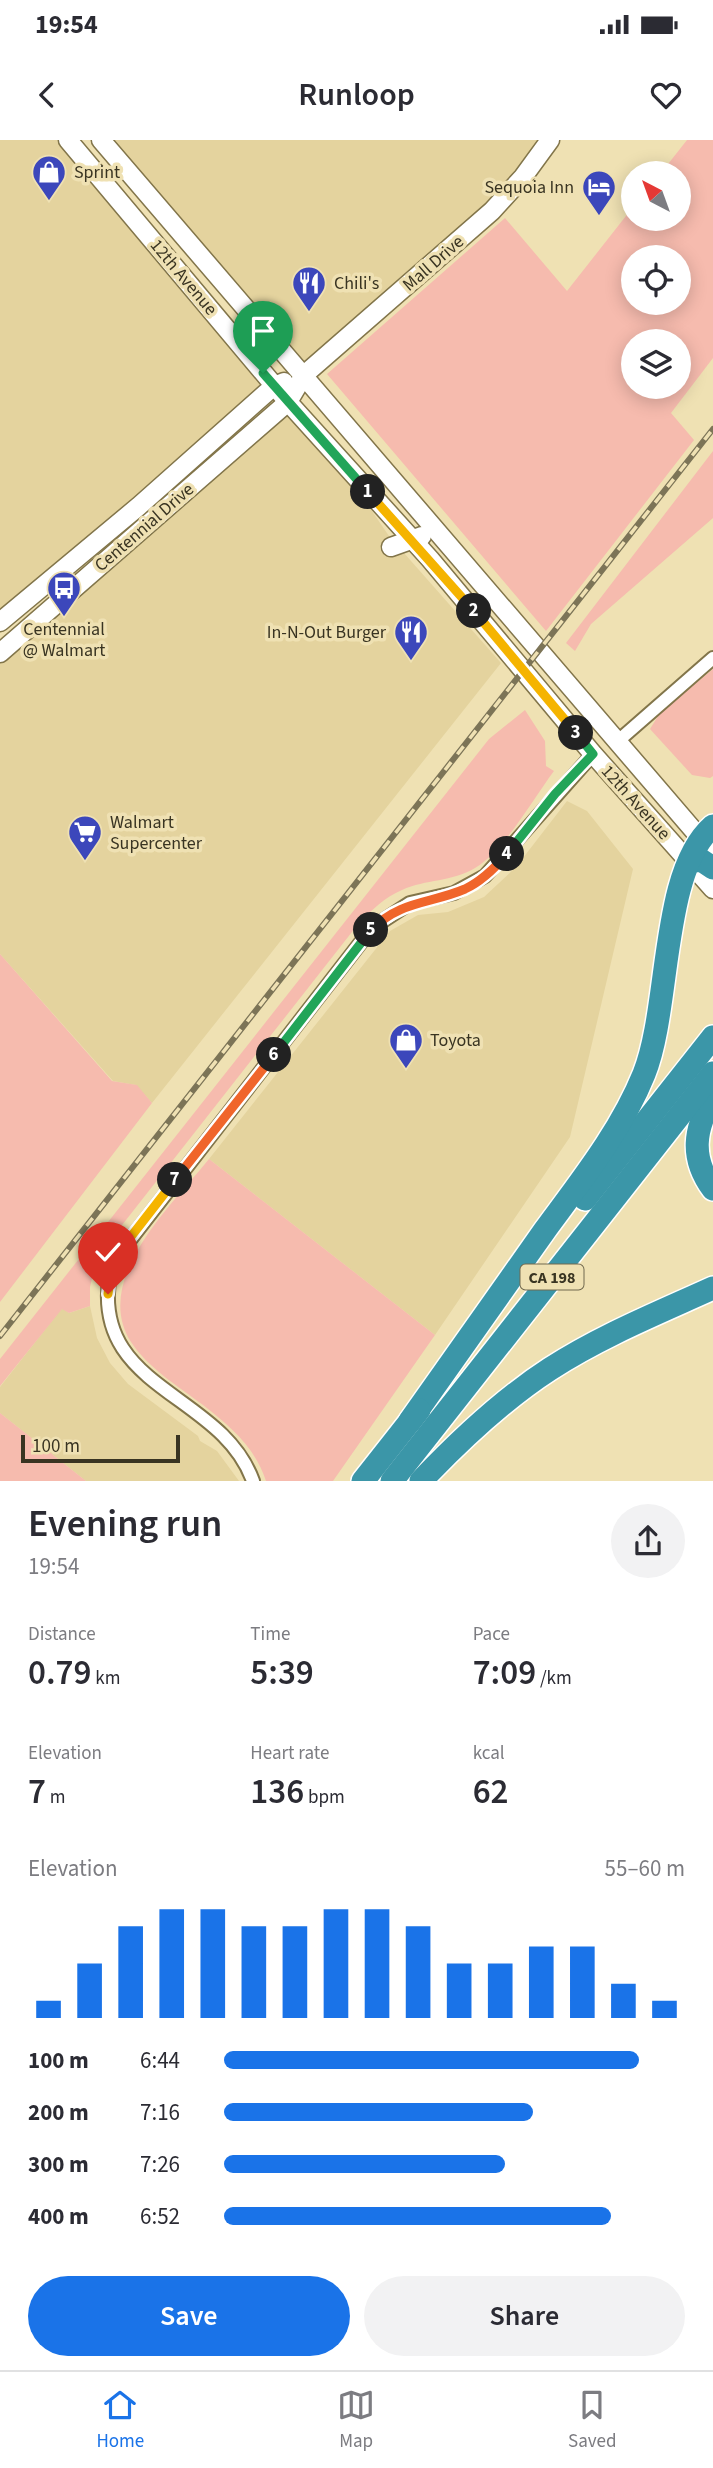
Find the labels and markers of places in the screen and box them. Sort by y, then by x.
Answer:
shop icon: Sprint [30,153,68,202]
place label: Sprint [74,160,120,185]
hotel icon: Sequoia Inn [580,168,618,217]
place label: Sequoia Inn [484,175,574,200]
restaurant icon: Chili's [290,264,328,313]
place label: Chili's [334,271,379,296]
pin [233,301,293,373]
pin: 1 [350,474,386,510]
bus stop icon: Centennial @ Walmart [45,569,83,618]
pin: 2 [456,594,491,629]
restaurant icon: In-N-Out Burger [392,613,430,662]
place label: Centennial @ Walmart [23,617,105,663]
place label: In-N-Out Burger [267,620,387,645]
pin: 3 [558,716,594,750]
place label: Walmart Supercenter [110,810,203,856]
supermarket icon: Walmart Supercenter [66,813,104,862]
pin: 4 [490,836,524,872]
pin: 5 [354,912,388,948]
shop icon: Toyota [387,1021,425,1070]
place label: Toyota [430,1028,481,1053]
pin: 6 [256,1038,292,1072]
pin: 7 [158,1163,192,1198]
pin [78,1222,138,1294]

